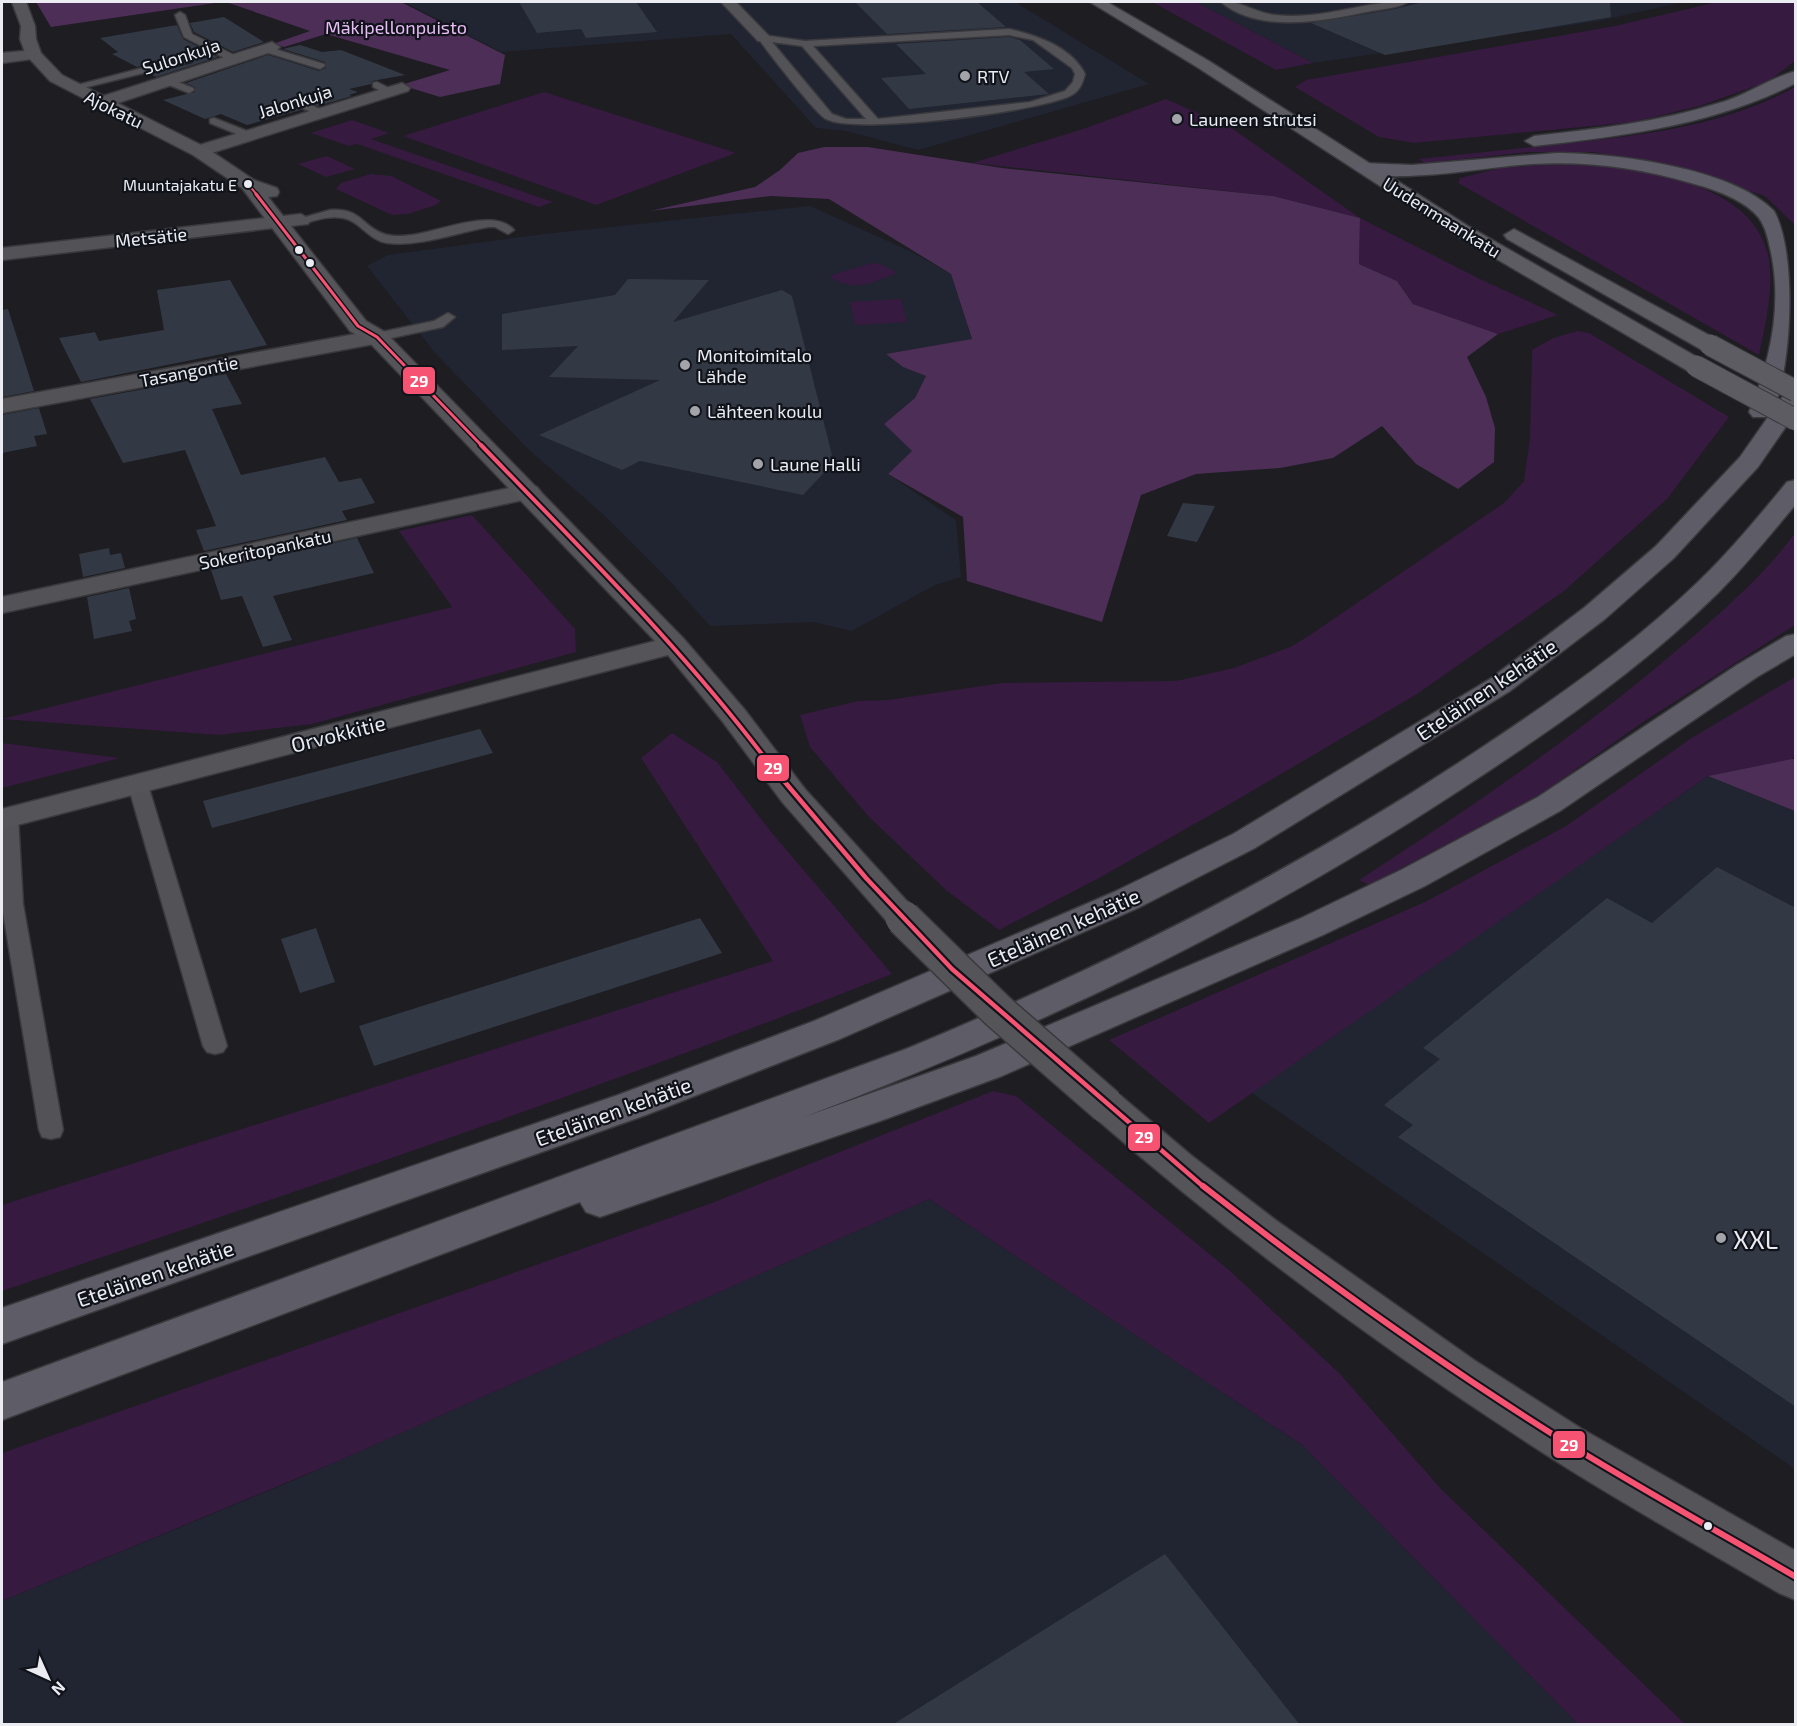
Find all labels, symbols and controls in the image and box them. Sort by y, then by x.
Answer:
park label: Mäkipellonpuisto [325,16,467,38]
street label: Sulonkuja [139,33,223,79]
place label: RTV [977,65,1009,87]
marker: RTV [958,69,972,83]
street label: Jalonkuja [256,79,334,123]
street label: Ajokatu [81,86,147,132]
place label: Launeen strutsi [1189,108,1317,130]
marker: Launeen strutsi [1170,112,1184,126]
street label: Uudenmaankatu [1379,172,1505,262]
place label: Muuntajakatu E [123,175,237,195]
marker: Muuntajakatu E [242,178,254,190]
street label: Metsätie [114,222,188,252]
unlabelled marker [293,244,305,256]
unlabelled marker [304,257,316,269]
place label: Monitoimitalo Lähde [697,344,812,387]
street label: Tasangontie [138,351,240,391]
marker: Monitoimitalo Lähde [678,358,692,372]
line badge: 29 [402,366,436,395]
text: 29 [410,371,428,390]
place label: Lähteen koulu [707,400,822,422]
marker: Lähteen koulu [688,404,702,418]
place label: Laune Halli [770,453,861,475]
marker: Laune Halli [751,457,765,471]
street label: Sokeritopankatu [197,524,333,574]
street label: Eteläinen kehätie [1411,633,1561,745]
street label: Orvokkitie [288,709,388,757]
line badge: 29 [756,754,790,782]
text: 29 [764,758,782,777]
street label: Eteläinen kehätie [983,882,1143,972]
street label: Eteläinen kehätie [532,1071,694,1151]
line badge: 29 [1127,1123,1161,1152]
text: 29 [1135,1127,1153,1146]
place label: XXL [1733,1223,1778,1254]
marker: XXL [1714,1231,1728,1245]
street label: Eteläinen kehätie [73,1234,237,1312]
line badge: 29 [1552,1430,1586,1459]
text: 29 [1560,1435,1578,1454]
unlabelled marker [1702,1520,1714,1532]
north arrow [18,1648,78,1708]
text: N [48,1678,70,1700]

